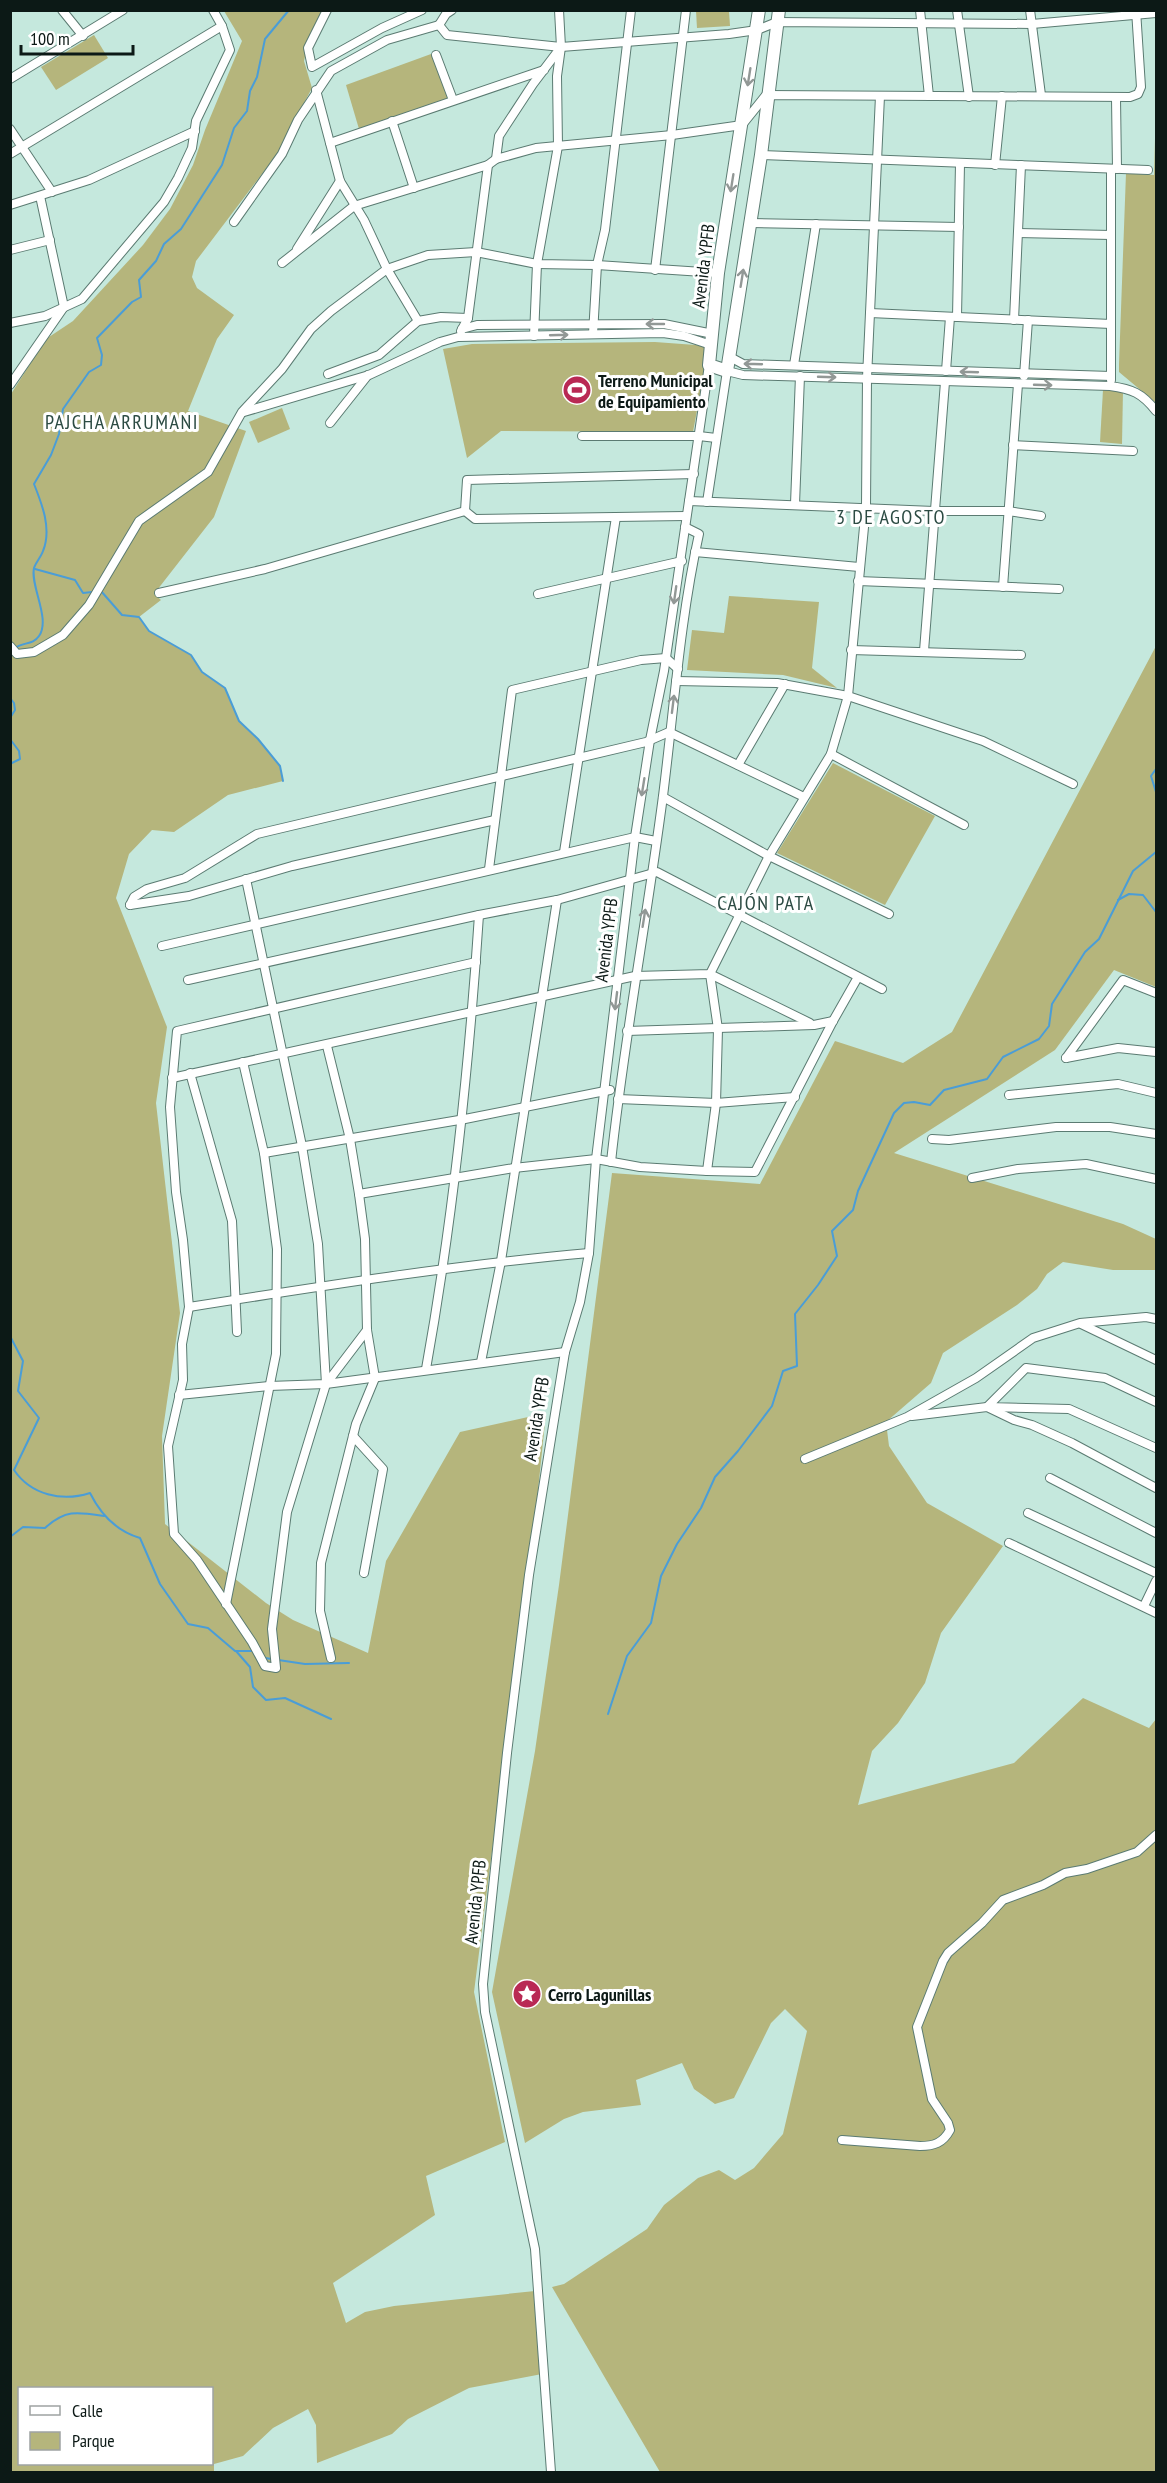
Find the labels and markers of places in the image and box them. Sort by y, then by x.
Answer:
place label: Terreno Municipal de Equipamiento [598,369,713,413]
sports icon: Terreno Municipal de Equipamiento [561,374,593,406]
place icon: Cerro Lagunillas [511,1978,543,2010]
place label: Cerro Lagunillas [548,1983,651,2006]

